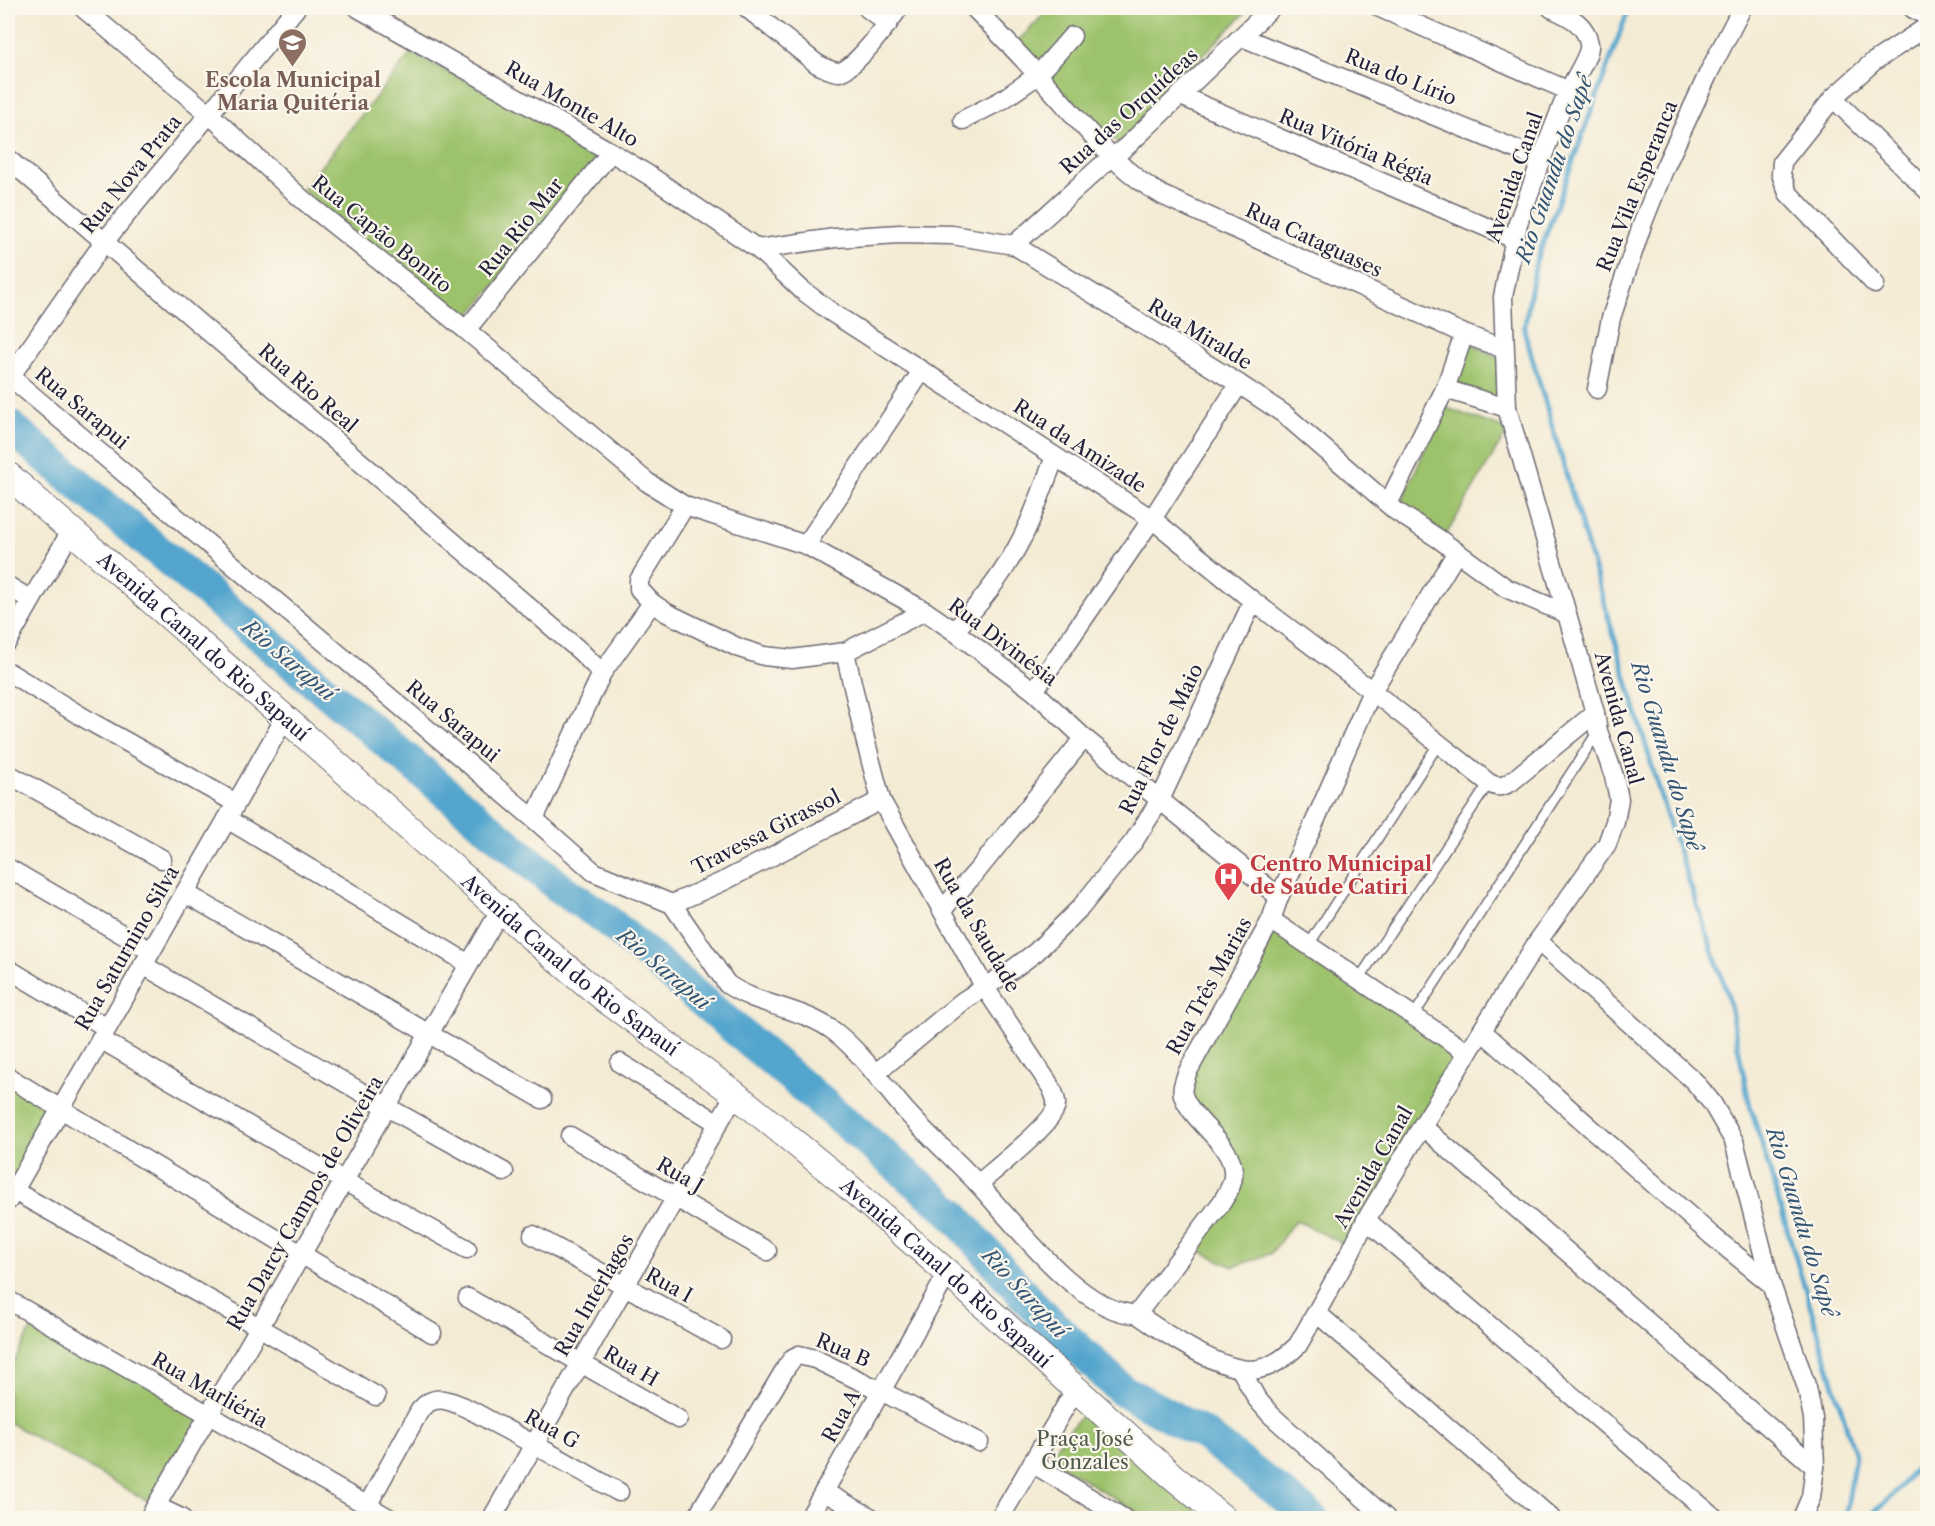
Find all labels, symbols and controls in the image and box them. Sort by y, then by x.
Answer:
school or university icon: Escola Municipal Maria Quitéria [277,26,309,68]
street label: Rua das Orquídeas [1055,43,1203,179]
street label: Rua do Lírio [1342,44,1460,110]
street label: Rua Monte Alto [501,56,643,152]
place label: Escola Municipal Maria Quitéria [205,68,381,115]
water label: Rio Guandu do Sapê [1510,70,1598,268]
street label: Rua Vila Esperanca [1592,97,1682,275]
street label: Rua Vitória Régia [1275,104,1437,190]
street label: Rua Nova Prata [76,109,187,238]
street label: Avenida Canal [1480,109,1548,246]
street label: Rua Capão Bonito [307,170,457,298]
street label: Rua Rio Mar [474,172,568,281]
street label: Rua Cataguases [1242,198,1386,282]
street label: Rua Miralde [1144,294,1256,374]
street label: Rua Rio Real [254,339,362,437]
street label: Rua Sarapui [30,362,134,454]
street label: Rua da Amizade [1009,394,1151,498]
street label: Avenida Canal do Rio Sapauí [92,546,314,746]
street label: Rua Divinésia [944,593,1063,691]
water label: Rio Sarapuí [236,613,342,707]
street label: Avenida Canal [1589,648,1648,787]
water label: Rio Guandu do Sapê [1626,656,1708,856]
street label: Rua Flor de Maio [1114,660,1208,818]
street label: Rua Sarapui [401,675,505,767]
street label: Travessa Girassol [688,784,844,880]
place label: Centro Municipal de Saúde Catiri [1250,852,1432,899]
street label: Rua da Saudade [929,854,1025,996]
hospital icon: Centro Municipal de Saúde Catiri [1213,860,1245,902]
street label: Rua Saturnino Silva [70,861,184,1035]
street label: Avenida Canal do Rio Sapauí [456,868,683,1061]
street label: Rua Três Marias [1161,913,1257,1059]
water label: Rio Sarapuí [611,922,717,1016]
street label: Rua Darcy Campos de Oliveira [222,1071,388,1335]
street label: Avenida Canal [1328,1102,1418,1233]
water label: Rio Guandu do Sapê [1761,1122,1843,1322]
street label: Rua J [652,1152,708,1198]
street label: Avenida Canal do Rio Sapauí [835,1172,1056,1373]
street label: Rua Interlagos [549,1230,639,1360]
water label: Rio Sarapuí [976,1241,1074,1345]
street label: Rua I [641,1262,697,1308]
street label: Rua B [812,1328,874,1372]
street label: Rua H [599,1341,663,1391]
street label: Rua Marliéria [148,1347,273,1433]
street label: Rua A [817,1384,866,1447]
street label: Rua G [521,1404,583,1454]
park label: Praça José Gonzales [1036,1427,1134,1474]

